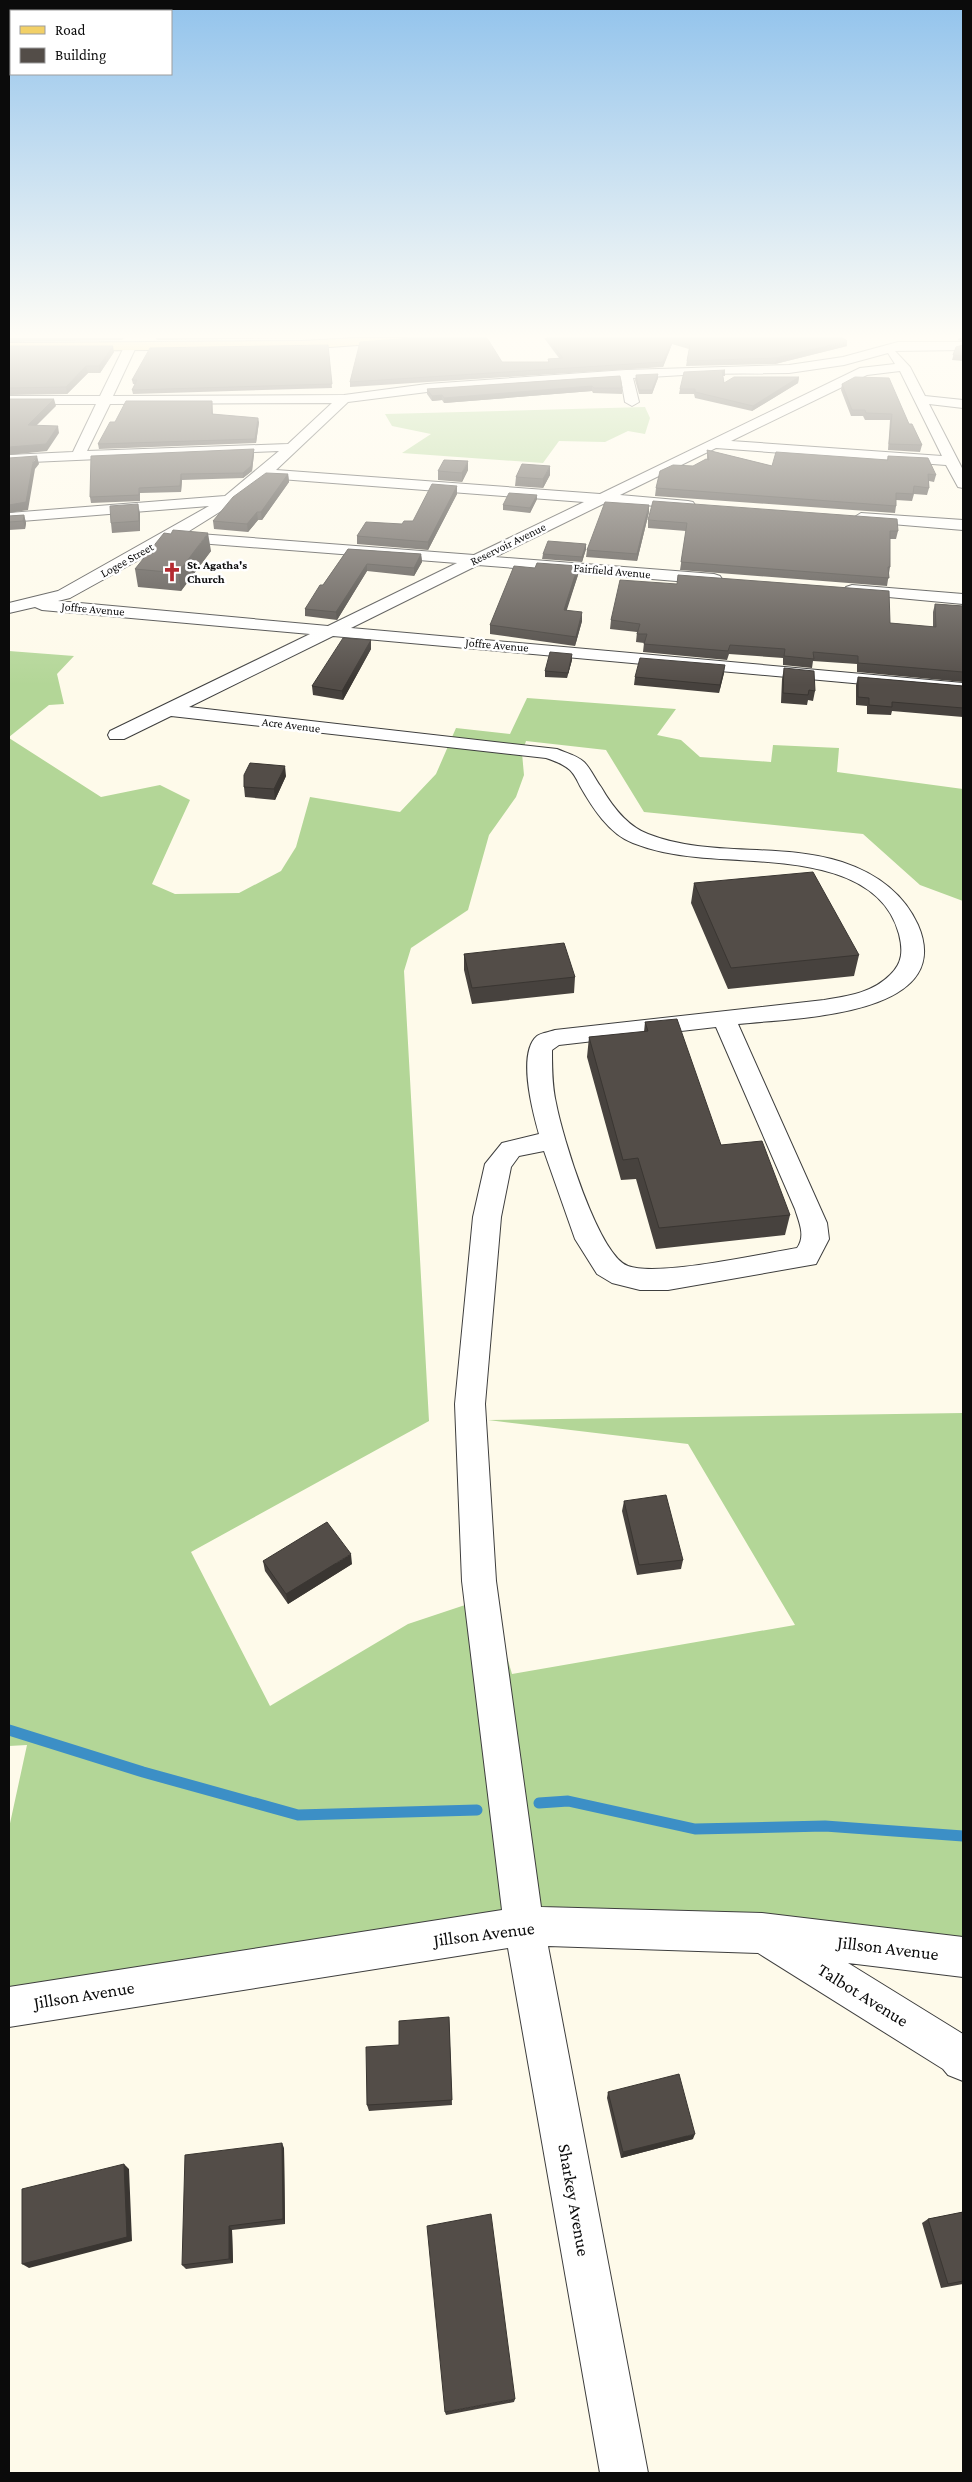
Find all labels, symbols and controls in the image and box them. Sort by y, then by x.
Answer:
legend [10,10,172,75]
text: Road [55,22,86,38]
text: Building [55,47,106,64]
street label: Reservoir Avenue [468,520,548,568]
street label: Logee Street [98,539,157,580]
place label: St. Agatha's Church [187,558,247,586]
church icon: St. Agatha's Church [161,561,183,583]
street label: Fairfield Avenue [573,561,651,581]
street label: Joffre Avenue [60,599,125,619]
street label: Joffre Avenue [464,635,529,655]
street label: Acre Avenue [261,714,321,736]
street label: Jillson Avenue [430,1918,536,1950]
street label: Jillson Avenue [834,1932,940,1964]
street label: Talbot Avenue [814,1959,912,2031]
street label: Jillson Avenue [30,1977,136,2013]
street label: Sharkey Avenue [554,2142,594,2258]

